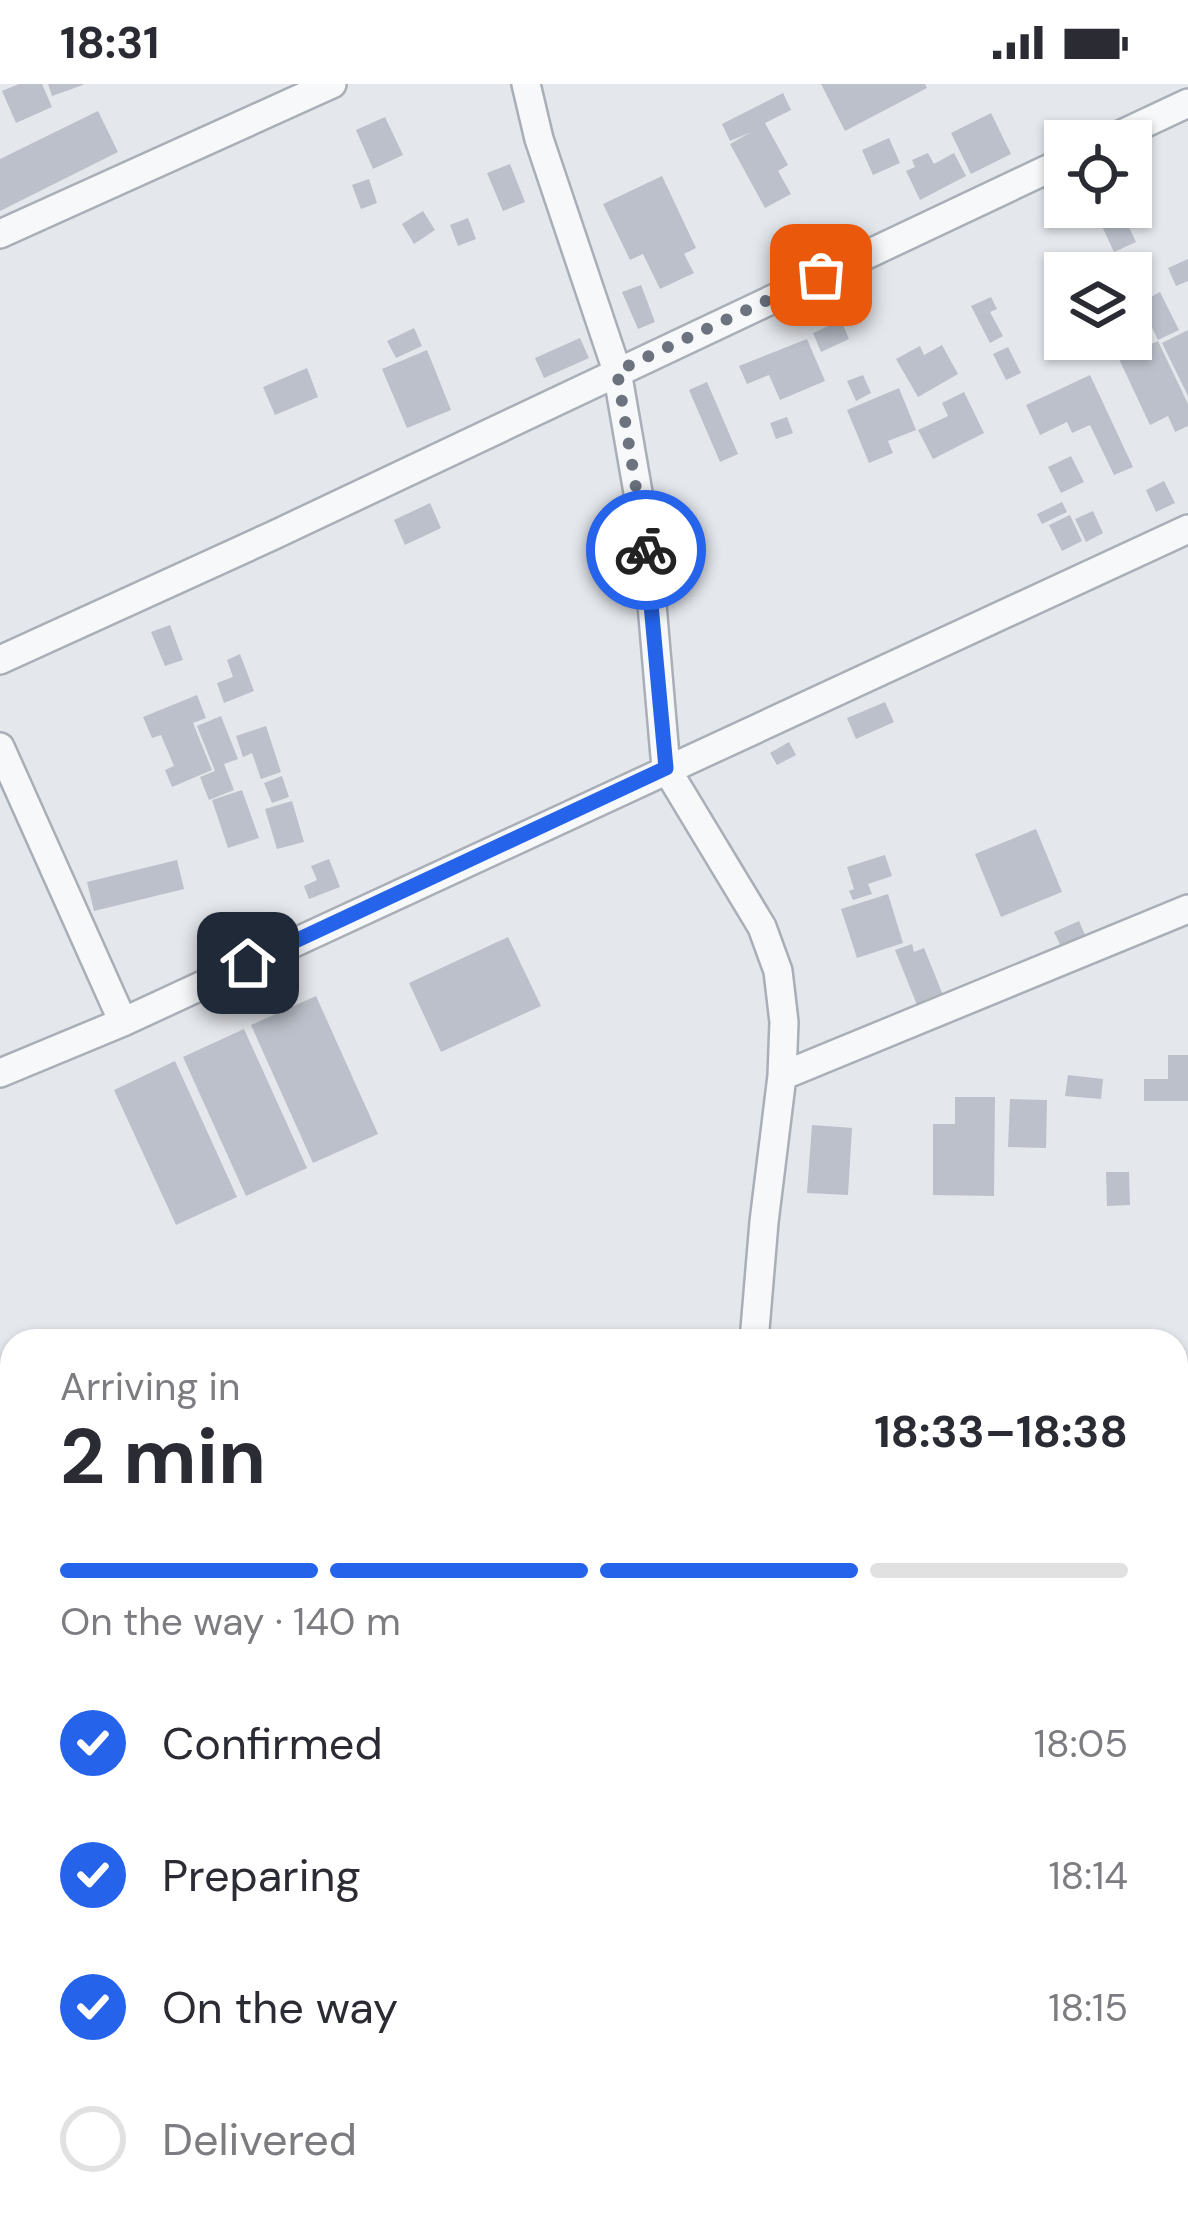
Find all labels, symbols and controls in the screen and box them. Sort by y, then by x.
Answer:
text: 18:31 [60,13,160,72]
map controls [1044,120,1152,360]
button: locate [1044,120,1152,228]
pin [770,224,872,326]
icon: bag [788,242,854,308]
button: layers [1044,252,1152,360]
courier [586,490,706,610]
icon: bike [613,517,679,583]
pin [197,912,299,1014]
icon: home [215,930,281,996]
text: Arriving in [60,1361,240,1412]
text: 18:33–18:38 [874,1402,1128,1461]
text: 2 min [60,1406,266,1507]
text: On the way · 140 m [60,1596,401,1647]
icon: check [60,1710,126,1776]
text: Confirmed [162,1714,383,1773]
text: 18:05 [1034,1718,1128,1769]
icon: check [60,1842,126,1908]
text: Preparing [162,1846,361,1905]
text: 18:14 [1048,1850,1128,1901]
icon: check [60,1974,126,2040]
text: On the way [162,1978,398,2037]
text: 18:15 [1048,1982,1128,2033]
text: Delivered [162,2110,357,2169]

